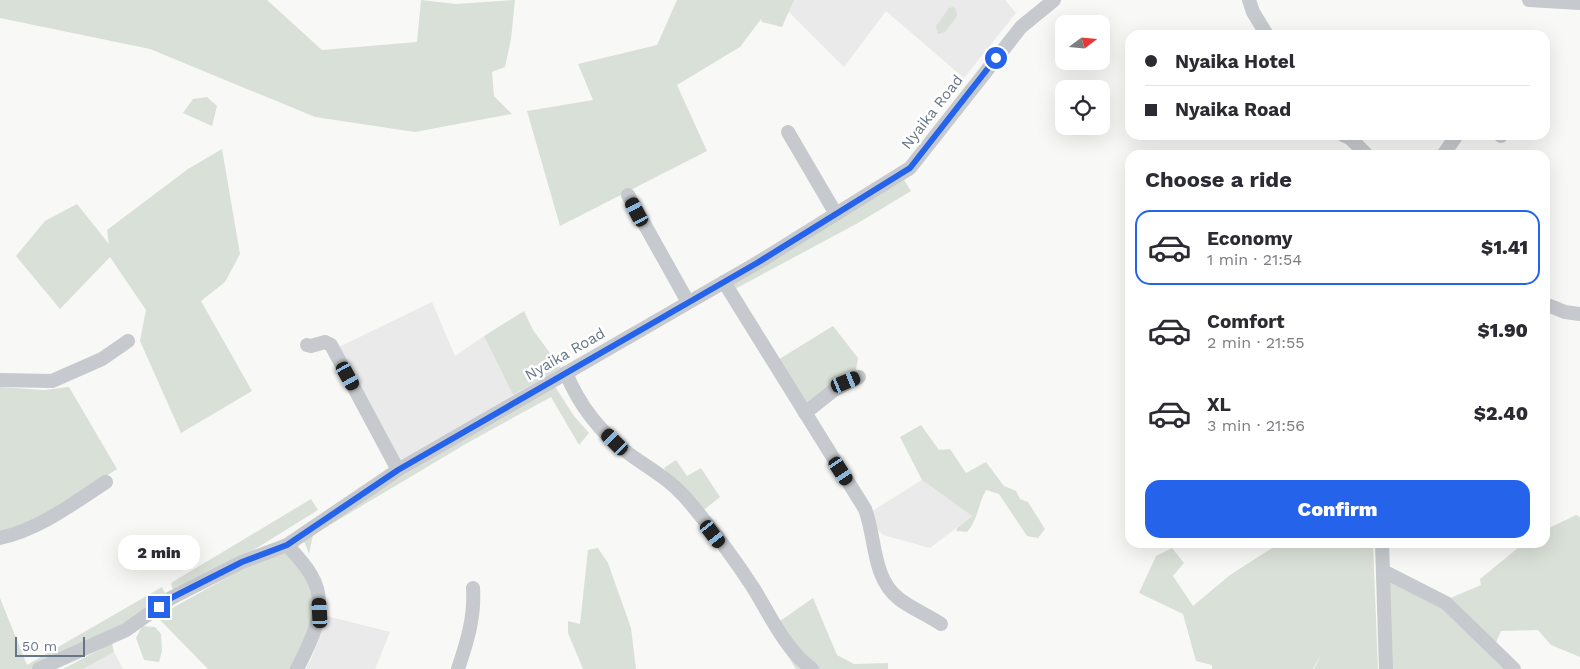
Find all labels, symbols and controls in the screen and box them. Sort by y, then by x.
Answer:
north arrow [1055,15,1110,70]
map controls [1055,15,1110,135]
route start [985,47,1007,69]
text: Nyaika Hotel [1175,50,1295,73]
street label: Nyaika Road [897,71,967,153]
button: locate [1055,80,1110,135]
text: Nyaika Road [1175,98,1291,121]
text: Choose a ride [1145,167,1292,192]
car [623,195,650,229]
icon: car [1147,225,1192,270]
text: Economy [1207,227,1292,250]
text: $1.41 [1481,236,1528,259]
text: 1 min · 21:54 [1207,250,1302,269]
icon: car [1147,308,1192,353]
text: Comfort [1207,310,1285,333]
text: $1.90 [1477,319,1528,342]
street label: Nyaika Road [522,324,608,384]
text: 2 min · 21:55 [1207,333,1305,352]
car [334,359,361,393]
car [829,369,862,395]
icon: car [1147,391,1192,436]
text: XL [1207,393,1231,416]
text: $2.40 [1474,402,1528,425]
text: 3 min · 21:56 [1207,416,1305,435]
car [599,426,630,458]
car [826,454,855,488]
button: Confirm [1145,480,1530,538]
car [697,518,728,550]
callout: 2 min [118,534,200,570]
text: 2 min [137,543,181,562]
route end [148,596,170,618]
car [311,598,328,628]
scale bar [15,634,85,657]
text: 50 m [22,638,57,654]

